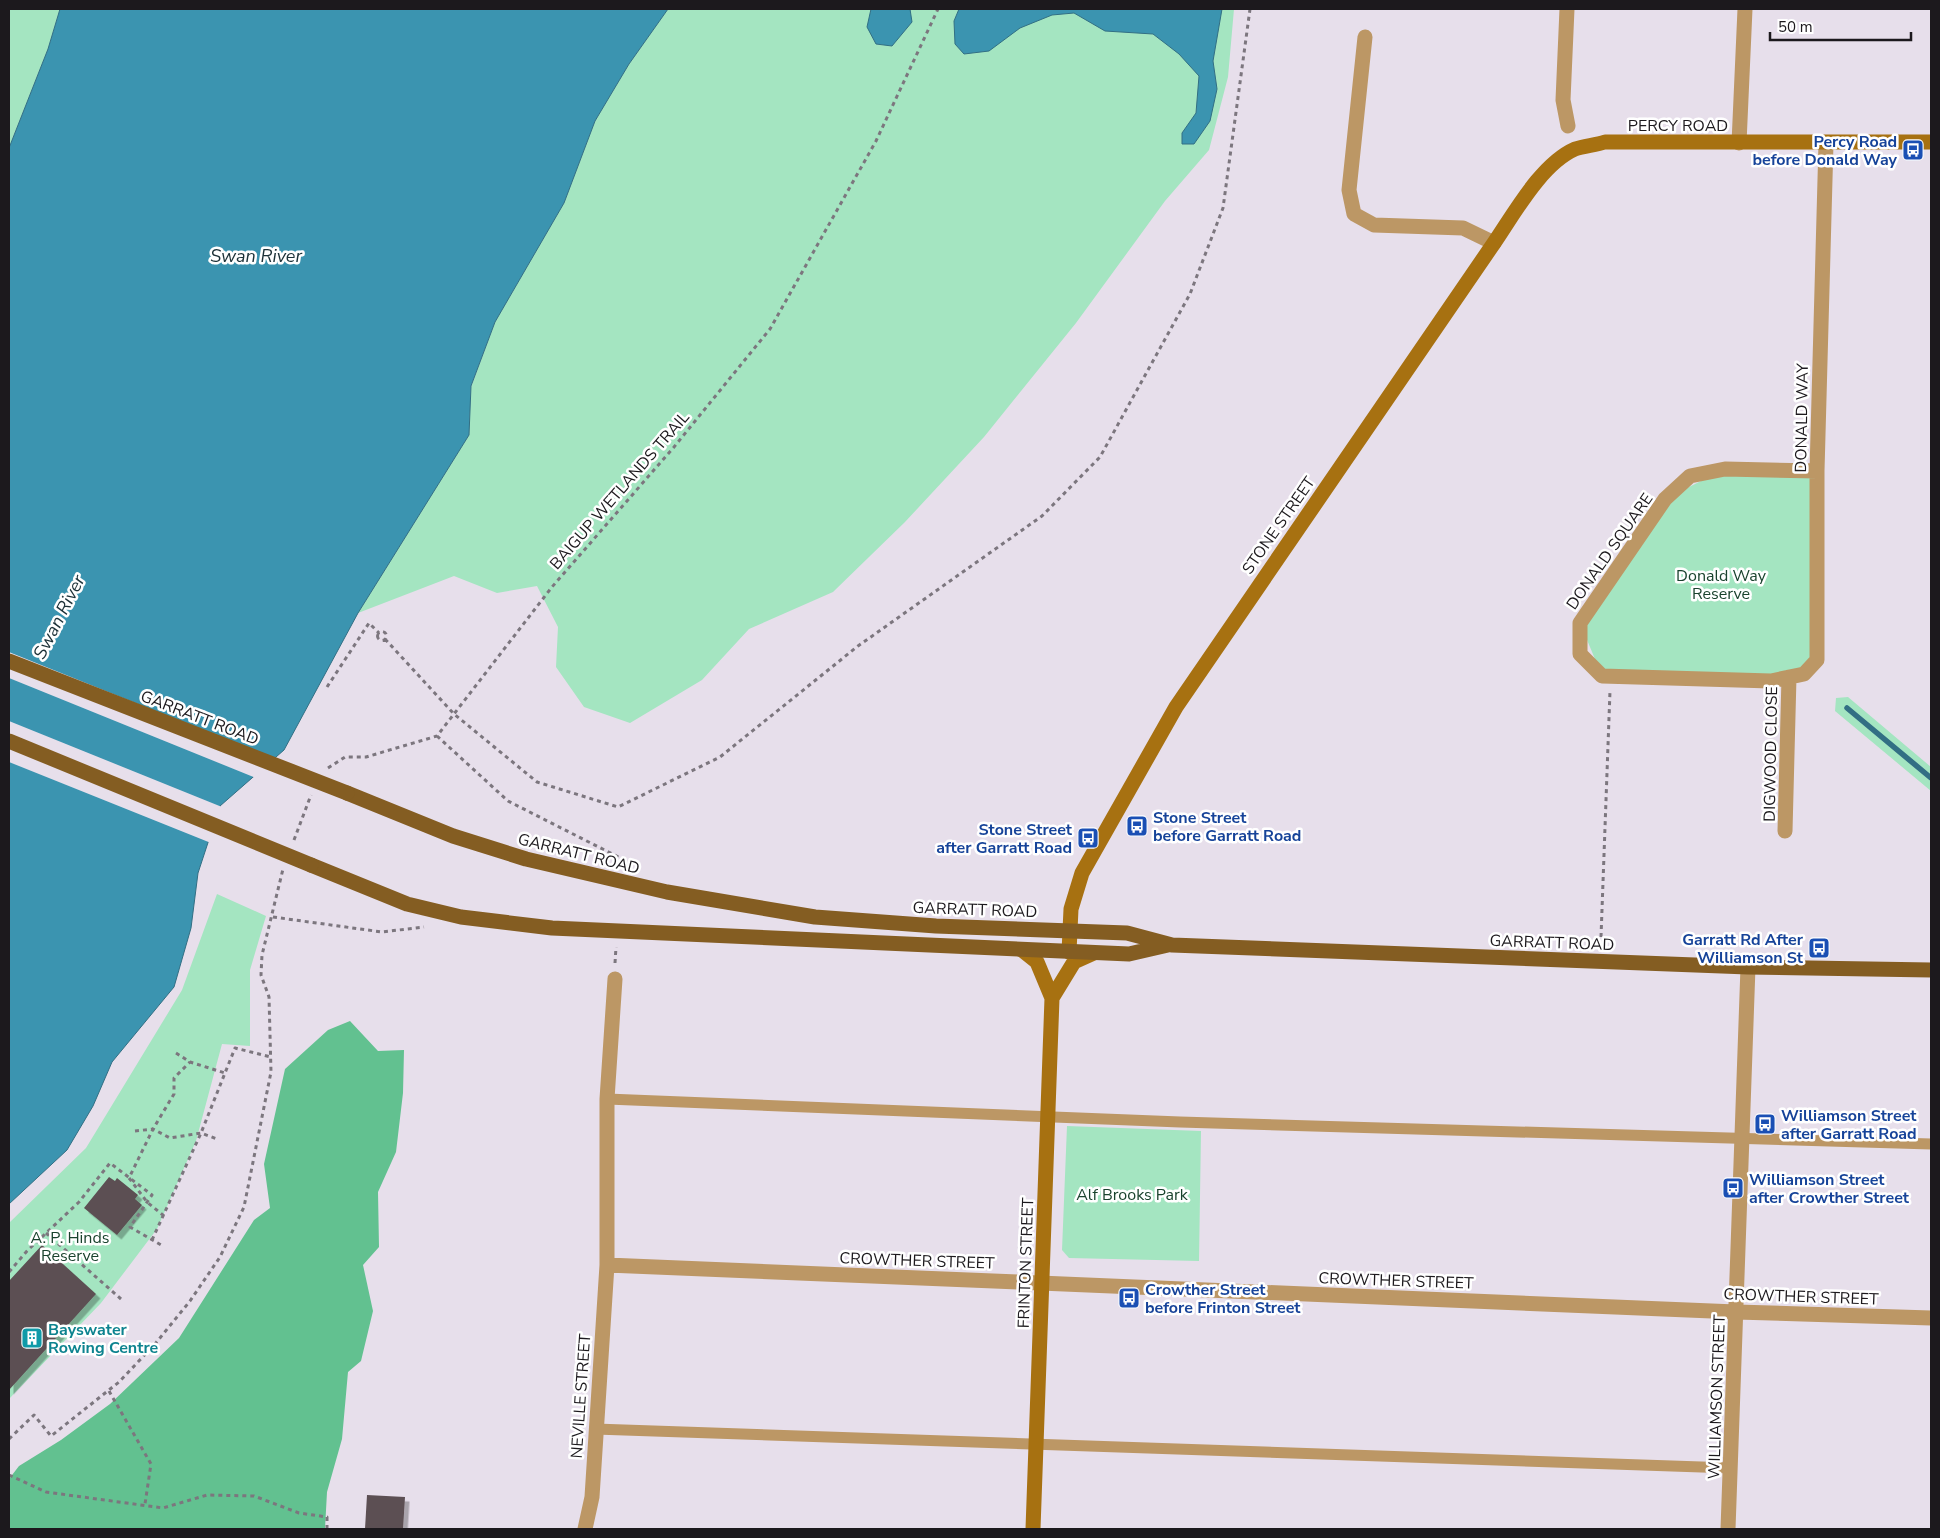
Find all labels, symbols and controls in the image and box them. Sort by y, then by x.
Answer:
scale bar [1770,10,1911,42]
text: 50 m [1778,17,1813,37]
street label: PERCY ROAD [1628,115,1728,137]
place label: Percy Road before Donald Way [1752,131,1898,171]
bus stop icon: Percy Road before Donald Way [1901,138,1925,162]
water label: Swan River [210,244,302,268]
street label: DONALD WAY [1790,363,1814,473]
street label: BAIGUP WETLANDS TRAIL [545,407,695,574]
street label: STONE STREET [1237,472,1321,579]
street label: DONALD SQUARE [1561,489,1658,614]
park label: Donald Way Reserve [1676,565,1767,605]
water label: Swan River [27,570,91,663]
street label: GARRATT ROAD [137,685,262,751]
street label: DIGWOOD CLOSE [1759,686,1783,822]
place label: Stone Street before Garratt Road [1153,807,1301,847]
bus stop icon: Stone Street before Garratt Road [1125,814,1149,838]
place label: Stone Street after Garratt Road [936,819,1073,859]
bus stop icon: Stone Street after Garratt Road [1076,826,1100,850]
street label: GARRATT ROAD [516,828,642,880]
street label: GARRATT ROAD [912,897,1038,923]
place label: Garratt Rd After Williamson St [1682,929,1804,969]
street label: GARRATT ROAD [1489,930,1615,956]
bus stop icon: Garratt Rd After Williamson St [1807,936,1831,960]
place label: Williamson Street after Garratt Road [1781,1105,1917,1145]
bus stop icon: Williamson Street after Garratt Road [1753,1112,1777,1136]
place label: Williamson Street after Crowther Street [1749,1169,1910,1209]
bus stop icon: Williamson Street after Crowther Street [1721,1176,1745,1200]
park label: Alf Brooks Park [1076,1184,1189,1206]
street label: FRINTON STREET [1013,1197,1039,1329]
park label: A. P. Hinds Reserve [31,1227,109,1267]
street label: CROWTHER STREET [839,1247,995,1275]
street label: CROWTHER STREET [1318,1267,1474,1295]
place label: Crowther Street before Frinton Street [1145,1279,1301,1319]
street label: CROWTHER STREET [1723,1283,1879,1311]
bus stop icon: Crowther Street before Frinton Street [1117,1286,1141,1310]
street label: WILLIAMSON STREET [1703,1314,1731,1480]
place label: Bayswater Rowing Centre [48,1319,159,1359]
building icon: Bayswater Rowing Centre [20,1326,44,1350]
street label: NEVILLE STREET [566,1333,596,1459]

